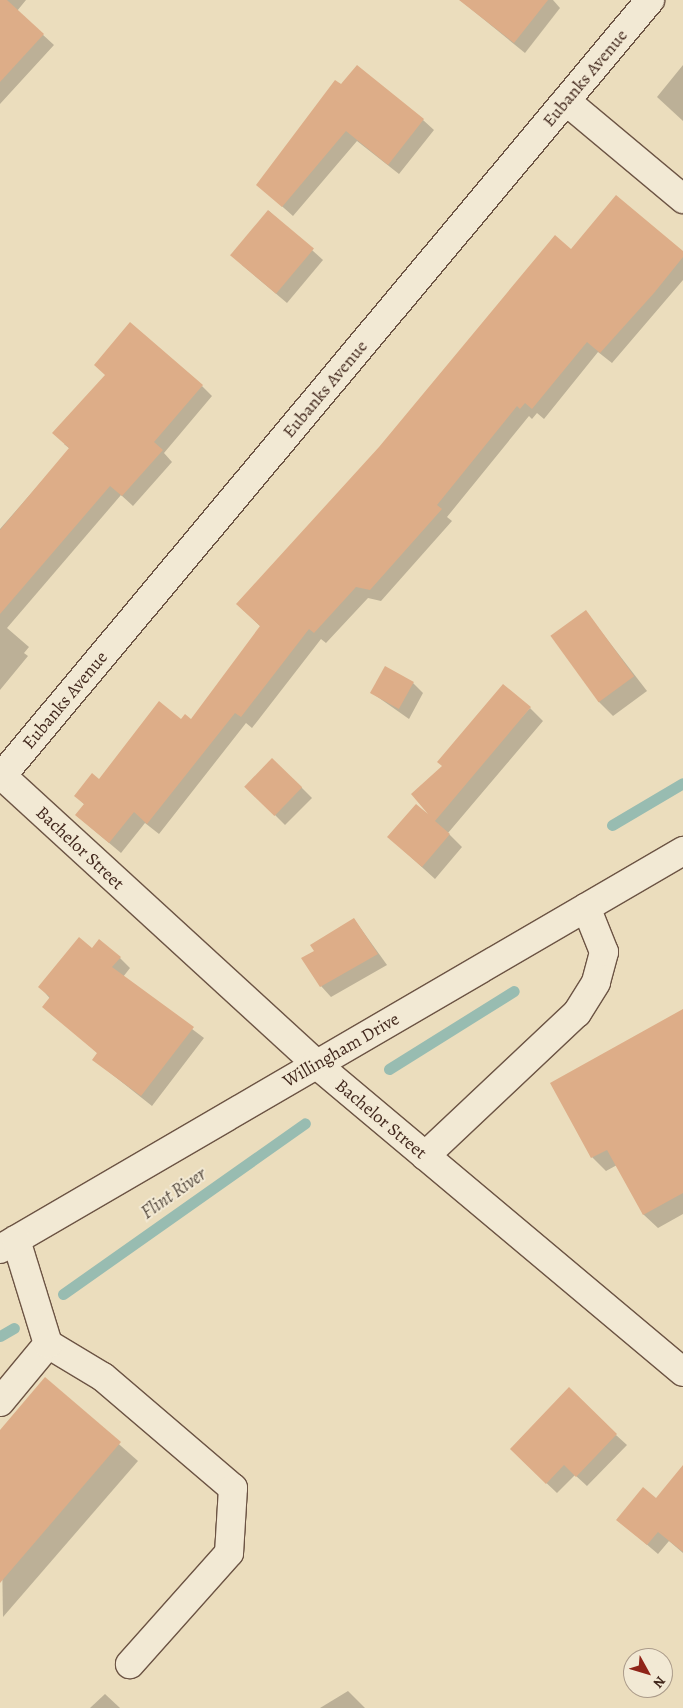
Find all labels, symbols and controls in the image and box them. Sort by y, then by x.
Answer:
street label: Eubanks Avenue [538,25,632,131]
street label: Eubanks Avenue [278,336,372,442]
street label: Eubanks Avenue [18,647,112,753]
street label: Bachelor Street [31,802,129,894]
street label: Willingham Drive [279,1008,403,1092]
street label: Bachelor Street [331,1075,431,1163]
water label: Flint River [137,1163,211,1225]
north arrow [623,1648,673,1698]
text: N [649,1672,670,1692]

